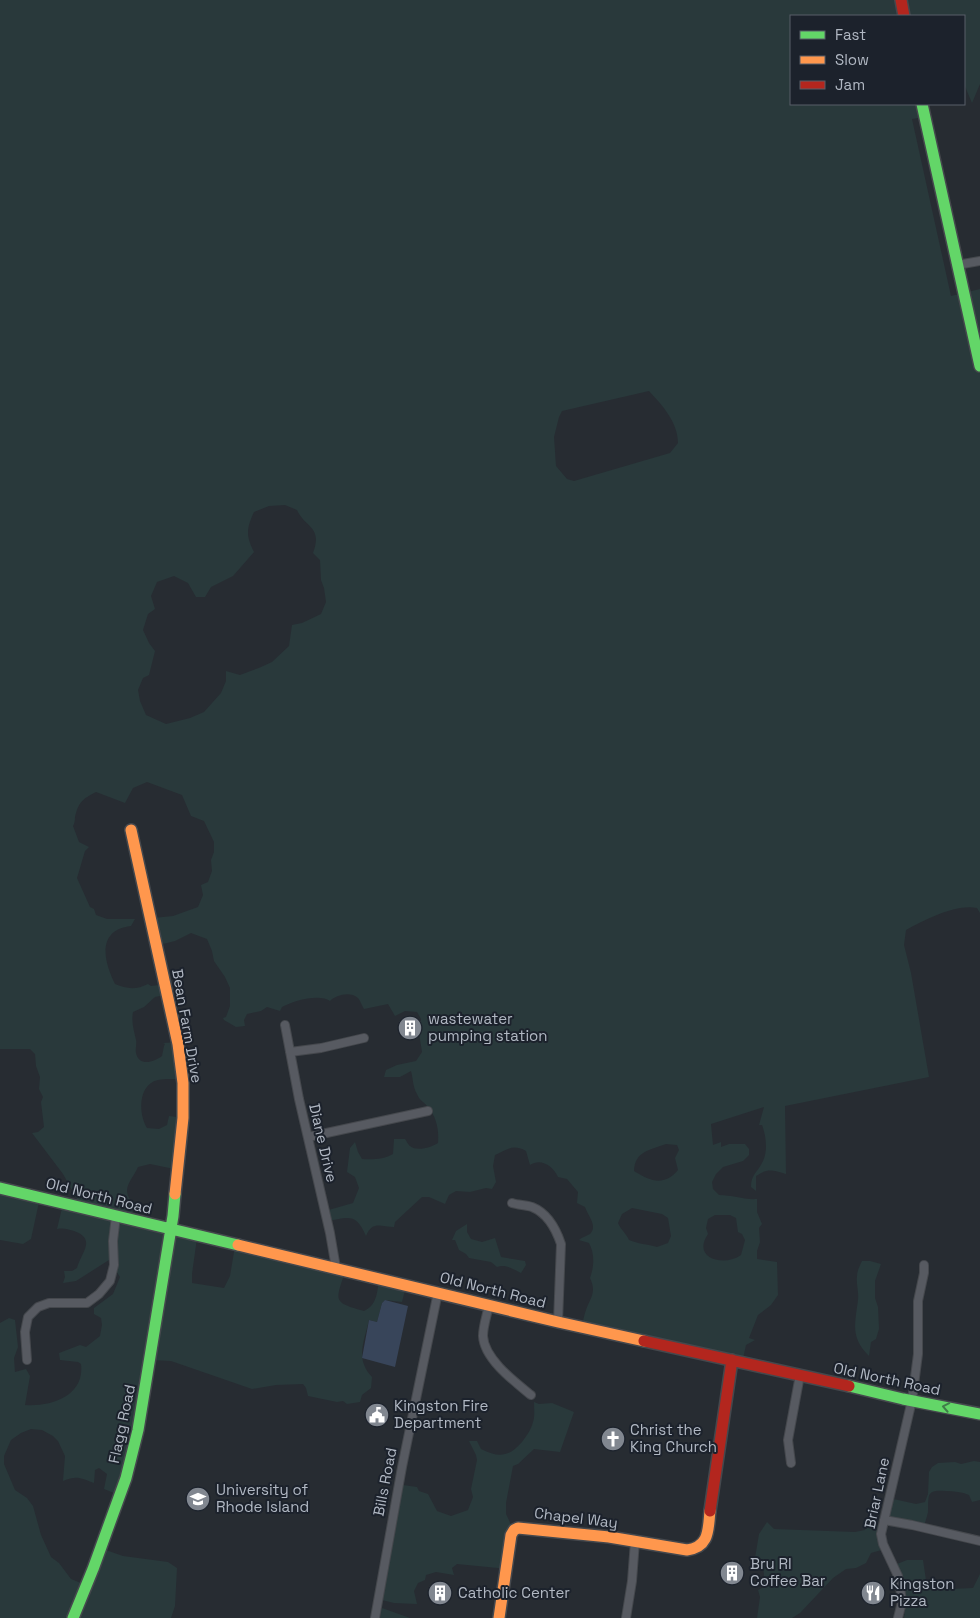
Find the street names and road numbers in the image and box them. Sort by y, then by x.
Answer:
street label: Bean Farm Drive [168,967,207,1085]
street label: Diane Drive [305,1102,342,1184]
street label: Old North Road [44,1173,154,1218]
street label: Old North Road [438,1267,548,1312]
street label: Old North Road [832,1358,942,1399]
street label: Flagg Road [104,1383,139,1465]
street label: Bills Road [369,1446,400,1518]
street label: Briar Lane [860,1455,893,1530]
street label: Chapel Way [533,1503,619,1532]

